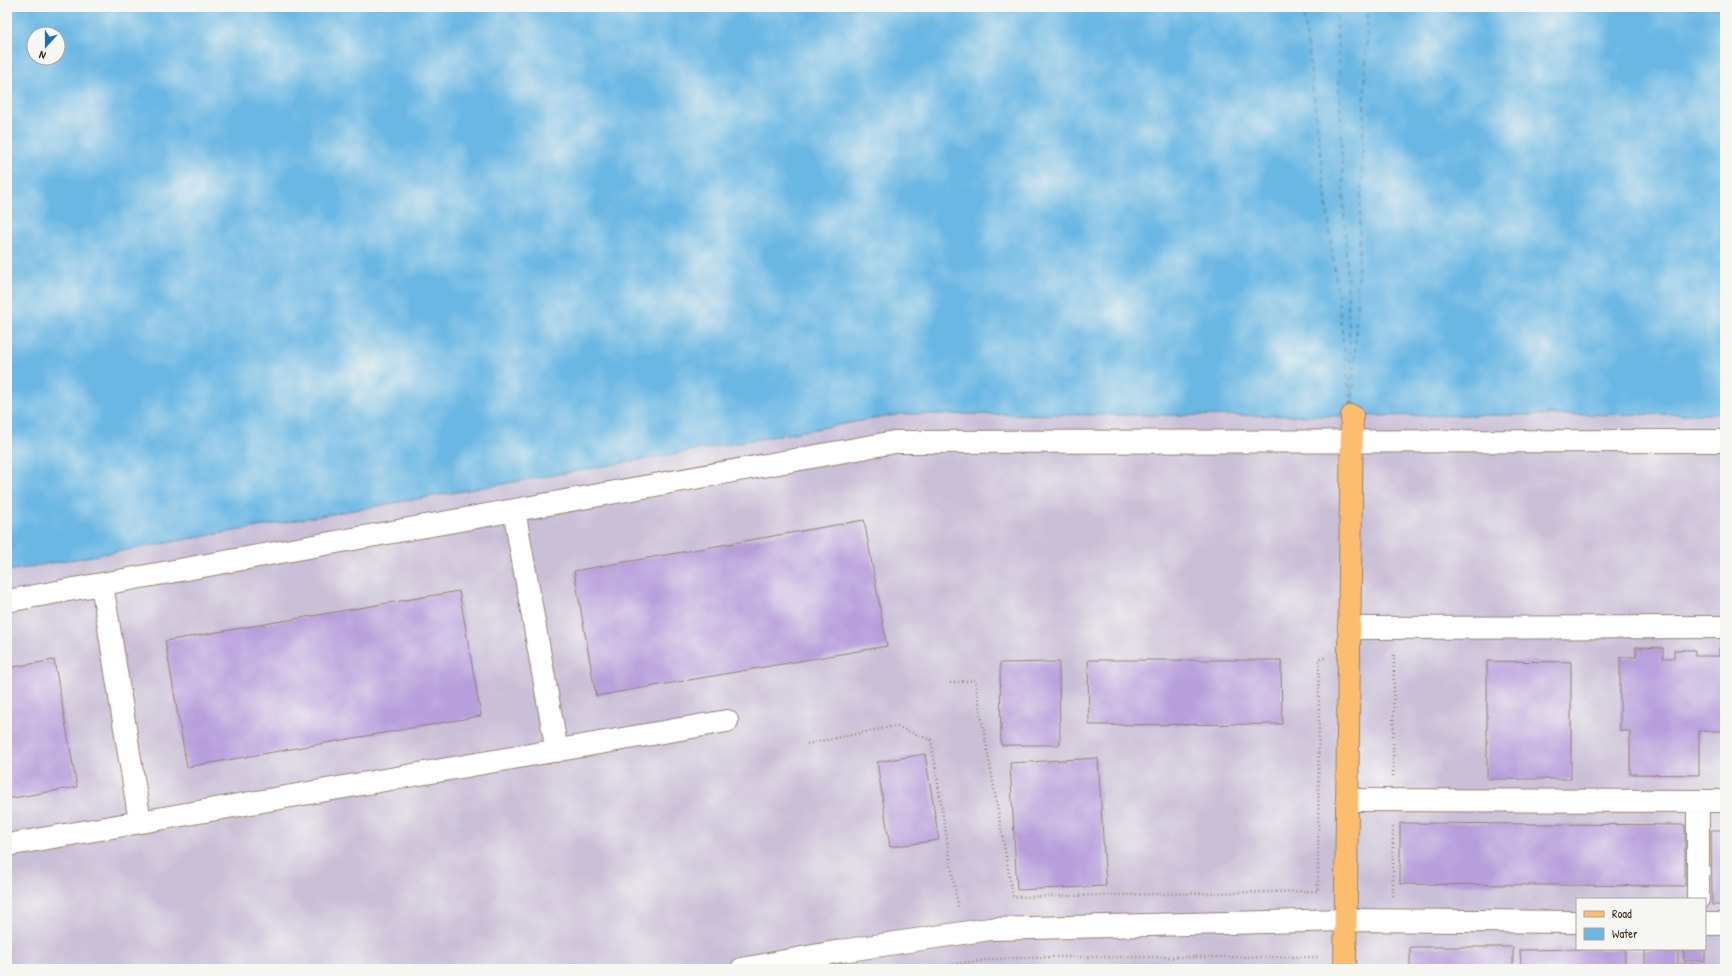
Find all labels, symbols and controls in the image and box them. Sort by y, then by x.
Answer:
north arrow [26,26,66,66]
text: N [37,48,48,63]
legend [1576,898,1706,950]
text: Road [1612,905,1632,922]
text: Water [1612,925,1638,942]

